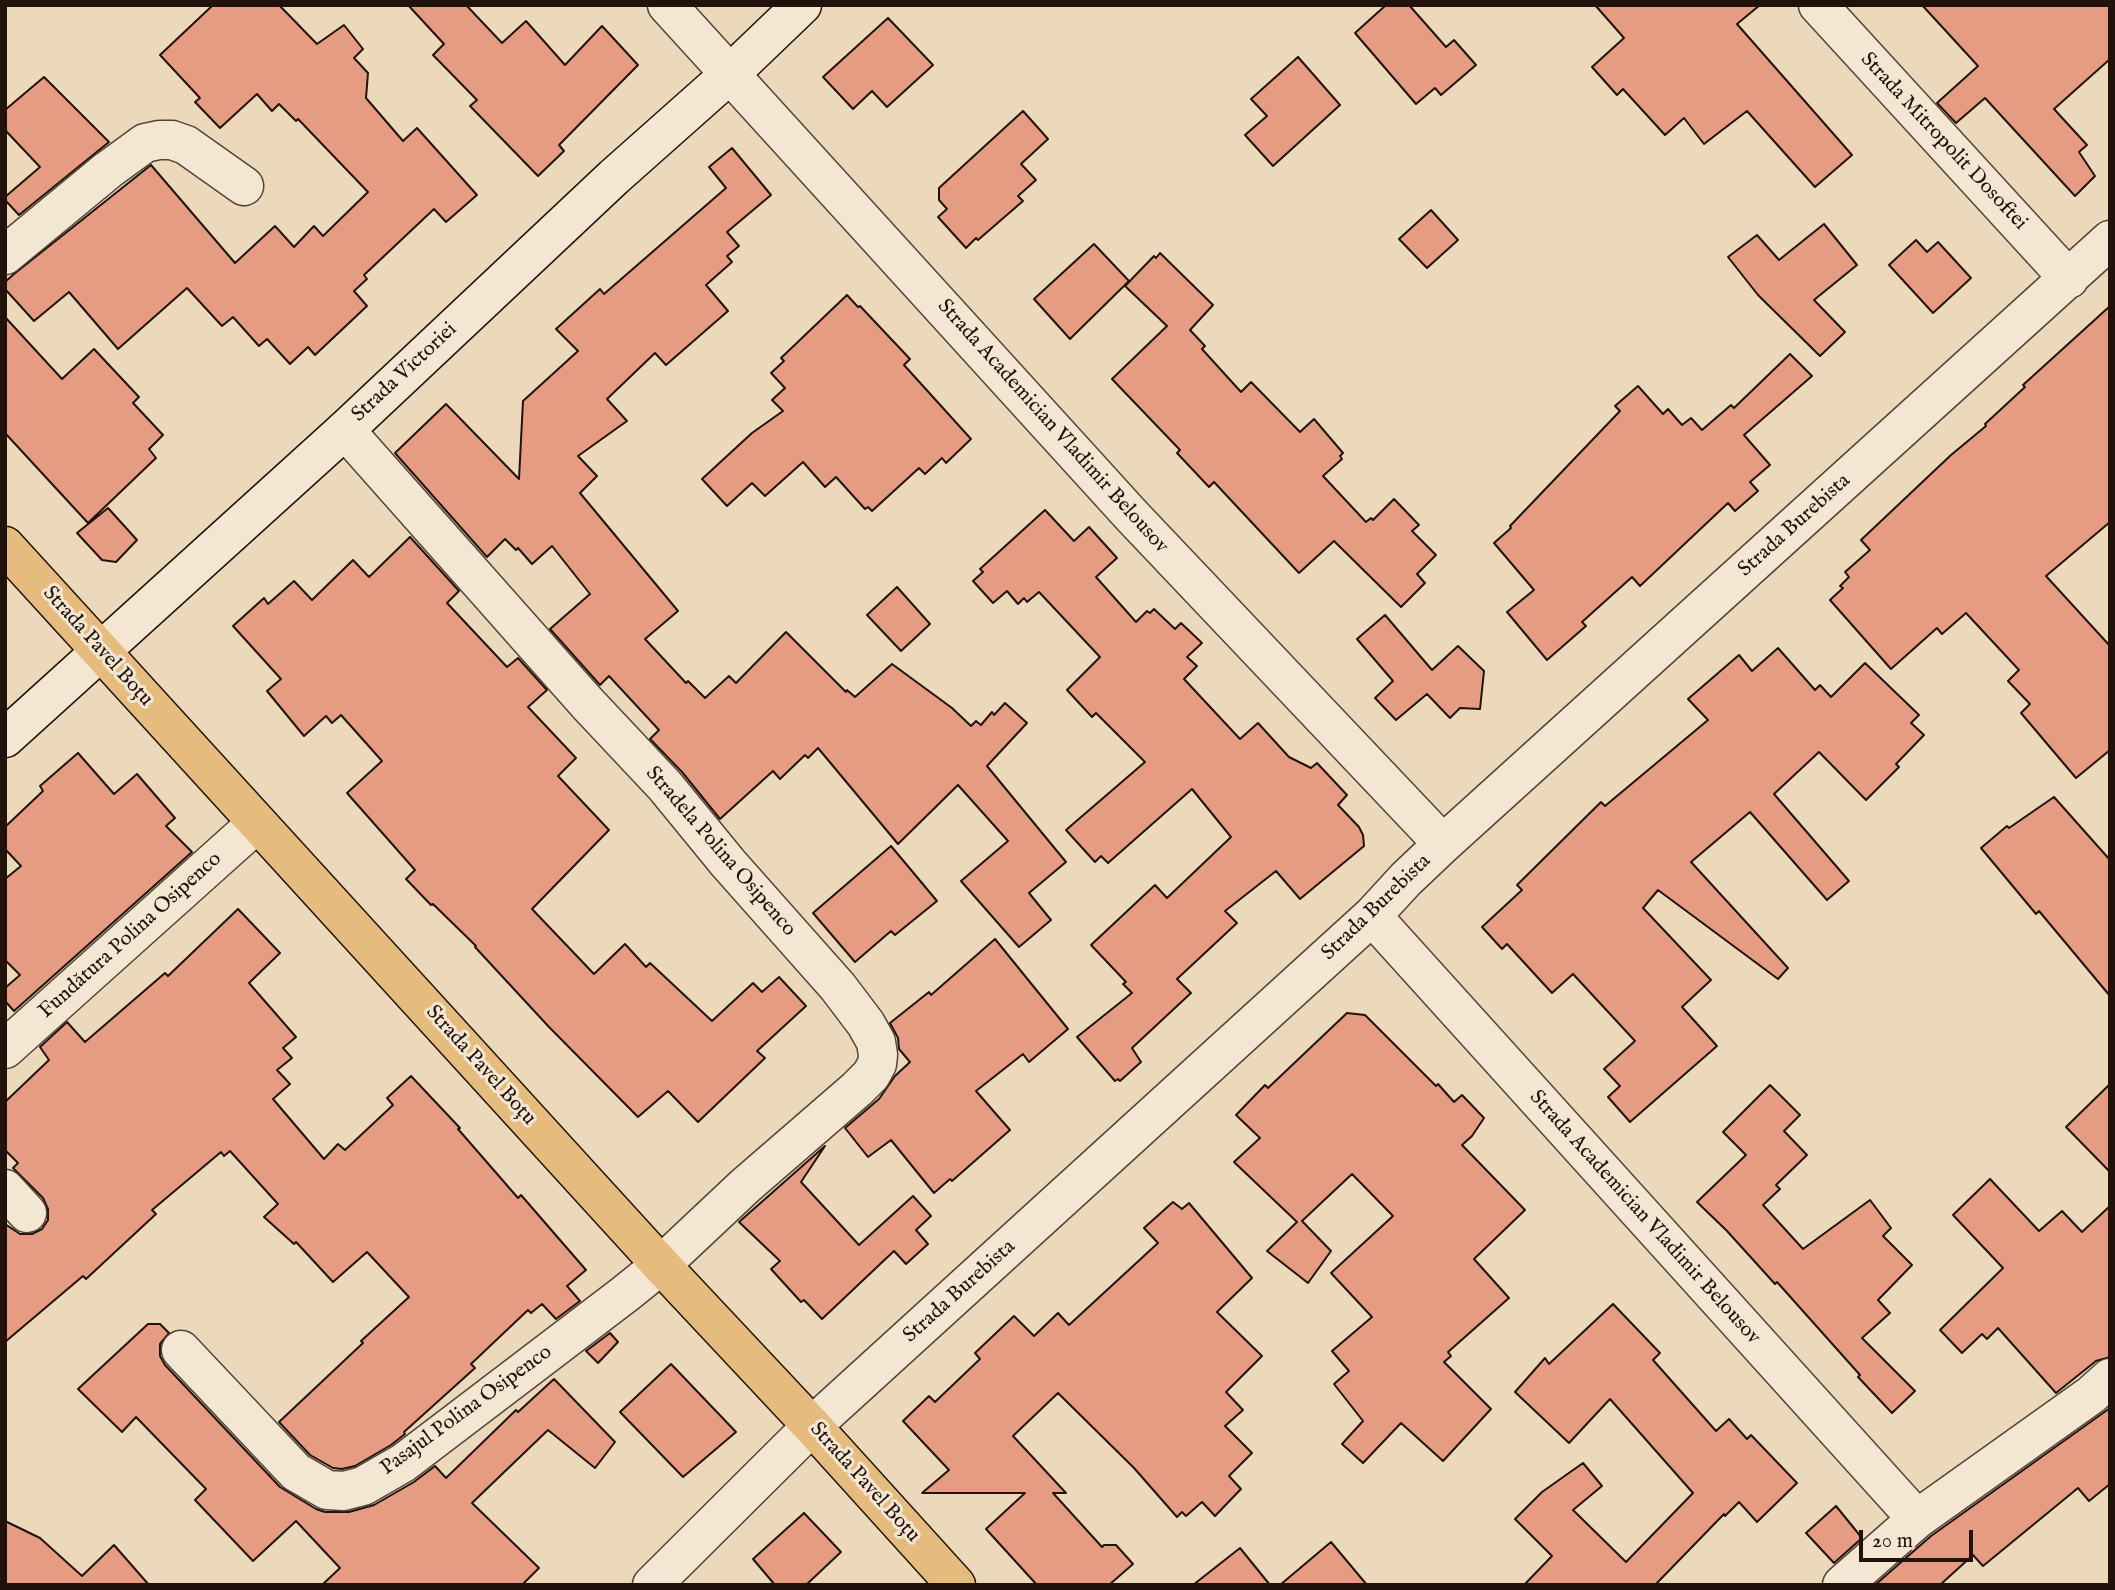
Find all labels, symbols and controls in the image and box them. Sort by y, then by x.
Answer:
street label: Strada Mitropolit Dosoftei [1854,48,2032,236]
street label: Strada Academician Vladimir Belousov [931,295,1173,559]
street label: Strada Victoriei [347,318,463,428]
street label: Strada Burebista [1734,469,1856,583]
street label: Strada Pavel Boțu [36,582,158,712]
street label: Stradela Polina Osipenco [639,762,801,942]
street label: Fundătura Polina Osipenco [34,847,228,1025]
street label: Strada Burebista [1317,850,1437,966]
street label: Strada Pavel Boțu [419,1001,541,1131]
street label: Strada Academician Vladimir Belousov [1523,1086,1765,1350]
street label: Strada Burebista [899,1235,1021,1349]
street label: Pasajul Polina Osipenco [376,1340,558,1482]
street label: Strada Pavel Boțu [803,1418,925,1548]
scale bar [1863,1516,1977,1560]
text: 20 m [1872,1528,1913,1555]

